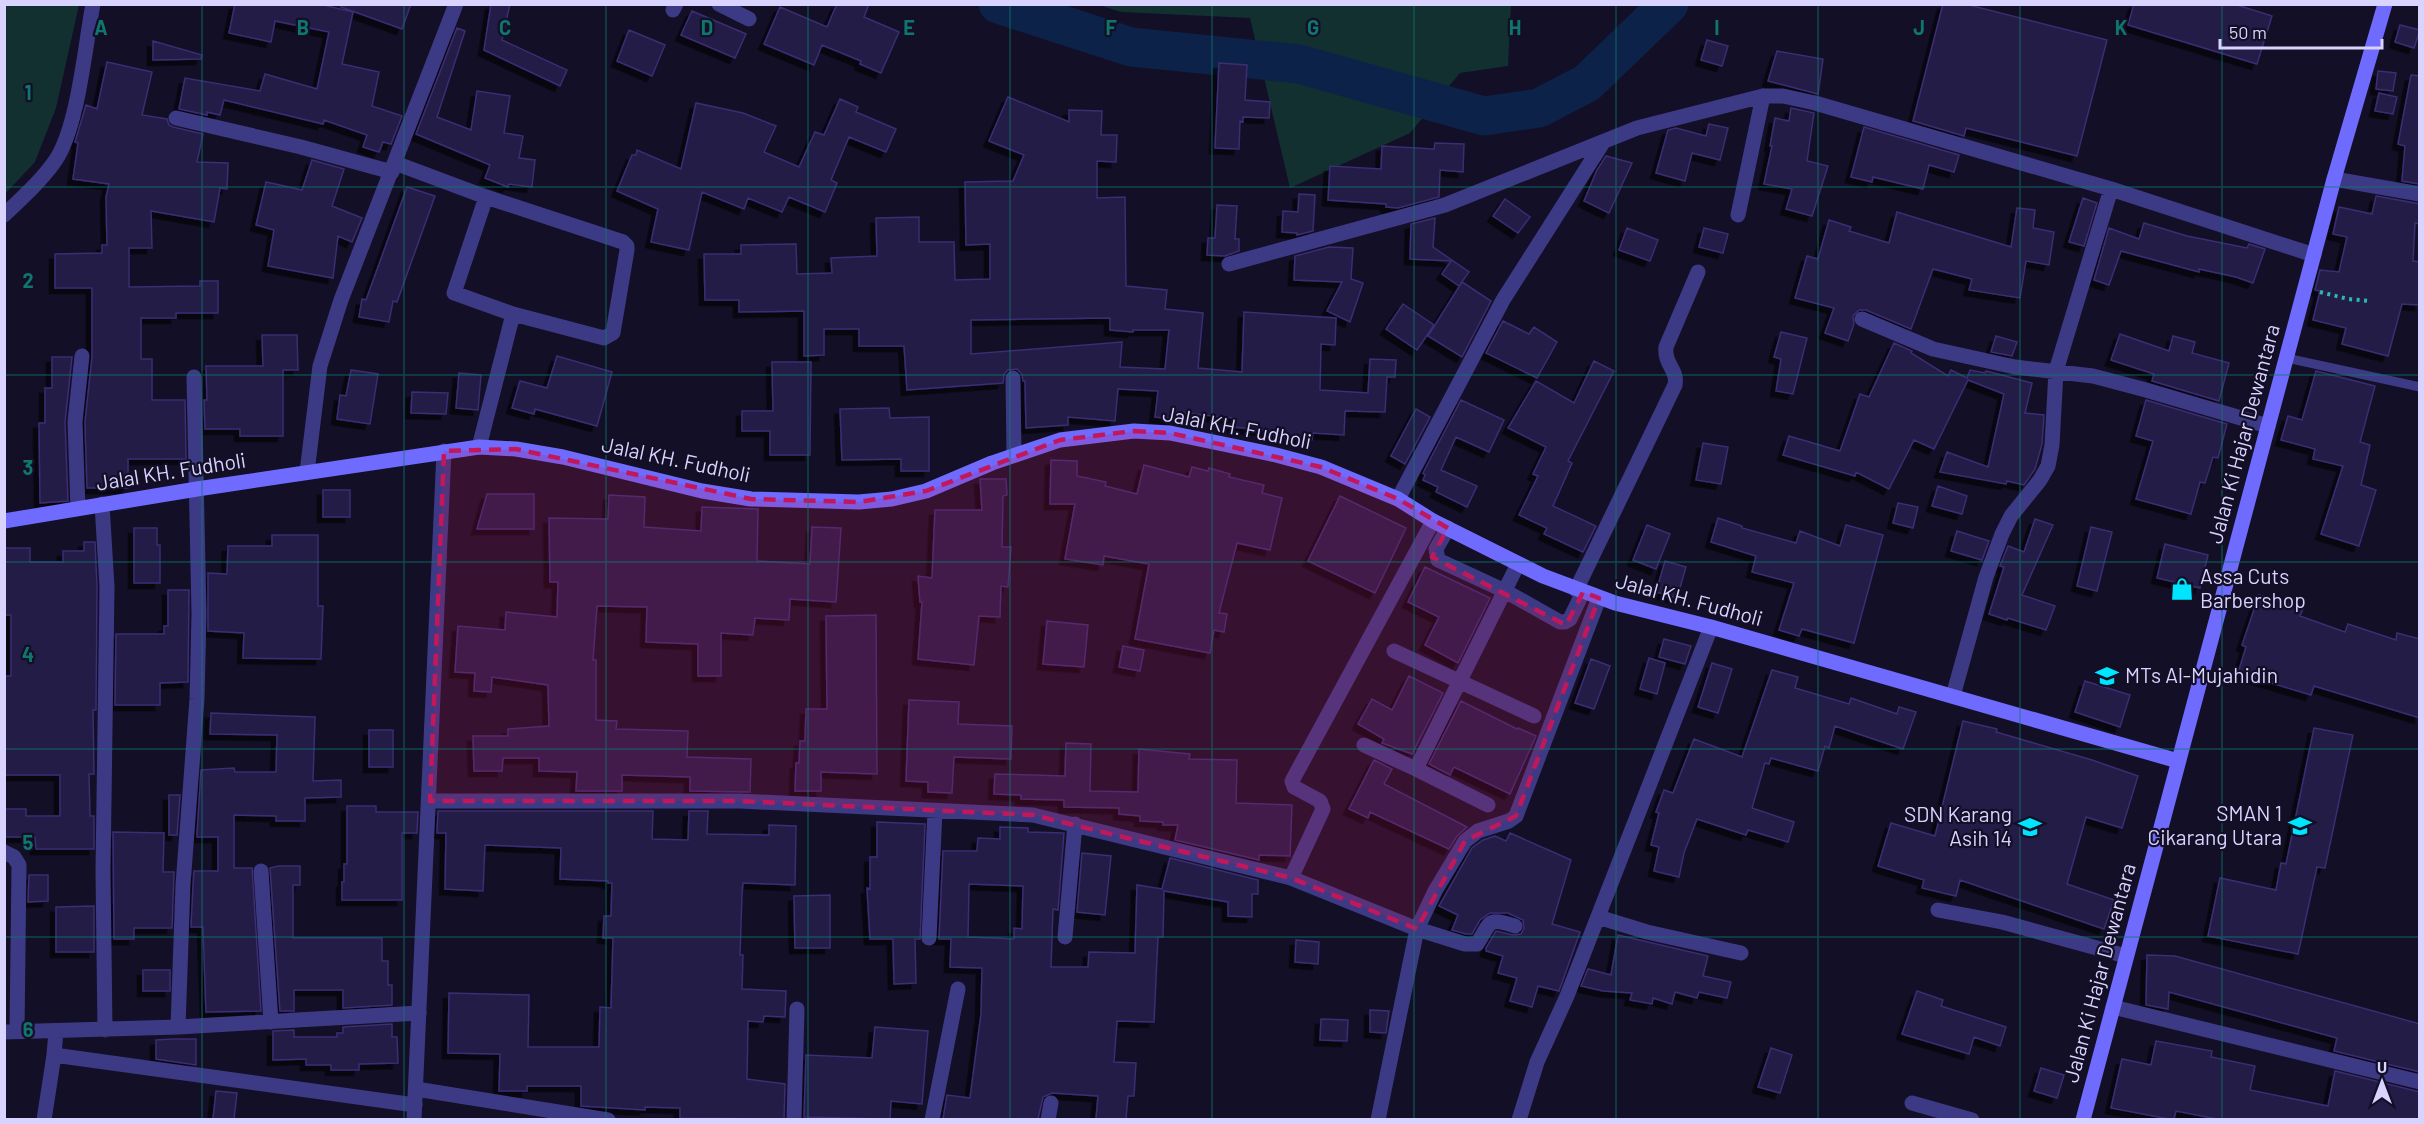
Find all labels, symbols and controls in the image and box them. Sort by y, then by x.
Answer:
scale bar [2220,12,2382,50]
text: A [94,15,108,39]
text: B [297,15,309,39]
text: C [499,15,511,39]
text: D [701,15,713,39]
text: E [903,15,915,39]
text: F [1105,15,1117,39]
text: G [1307,15,1319,39]
text: H [1509,15,1521,39]
text: I [1714,15,1720,39]
text: J [1913,15,1925,39]
text: K [2115,15,2128,39]
text: 50 m [2229,21,2267,43]
text: 1 [24,80,32,104]
text: 2 [22,268,34,292]
street label: Jalan Ki Hajar Dewantara [2201,321,2284,546]
street label: Jalal KH. Fudholi [1161,400,1314,453]
street label: Jalal KH. Fudholi [600,431,753,486]
street label: Jalal KH. Fudholi [94,446,247,495]
text: 3 [23,455,33,479]
place label: Assa Cuts Barbershop [2200,563,2306,612]
street label: Jalal KH. Fudholi [1613,567,1766,630]
shop icon: Assa Cuts Barbershop [2169,576,2195,602]
text: 4 [22,642,34,666]
place label: MTs Al-Mujahidin [2125,662,2278,687]
school or university icon: MTs Al-Mujahidin [2094,663,2120,689]
place label: SMAN 1 Cikarang Utara [2147,800,2282,849]
place label: SDN Karang Asih 14 [1904,801,2012,850]
school or university icon: SMAN 1 Cikarang Utara [2287,813,2313,839]
school or university icon: SDN Karang Asih 14 [2017,814,2043,840]
text: 5 [23,830,34,854]
street label: Jalan Ki Hajar Dewantara [2057,860,2140,1085]
text: 6 [23,1017,34,1041]
north arrow [2352,1052,2412,1112]
text: U [2377,1057,2387,1076]

